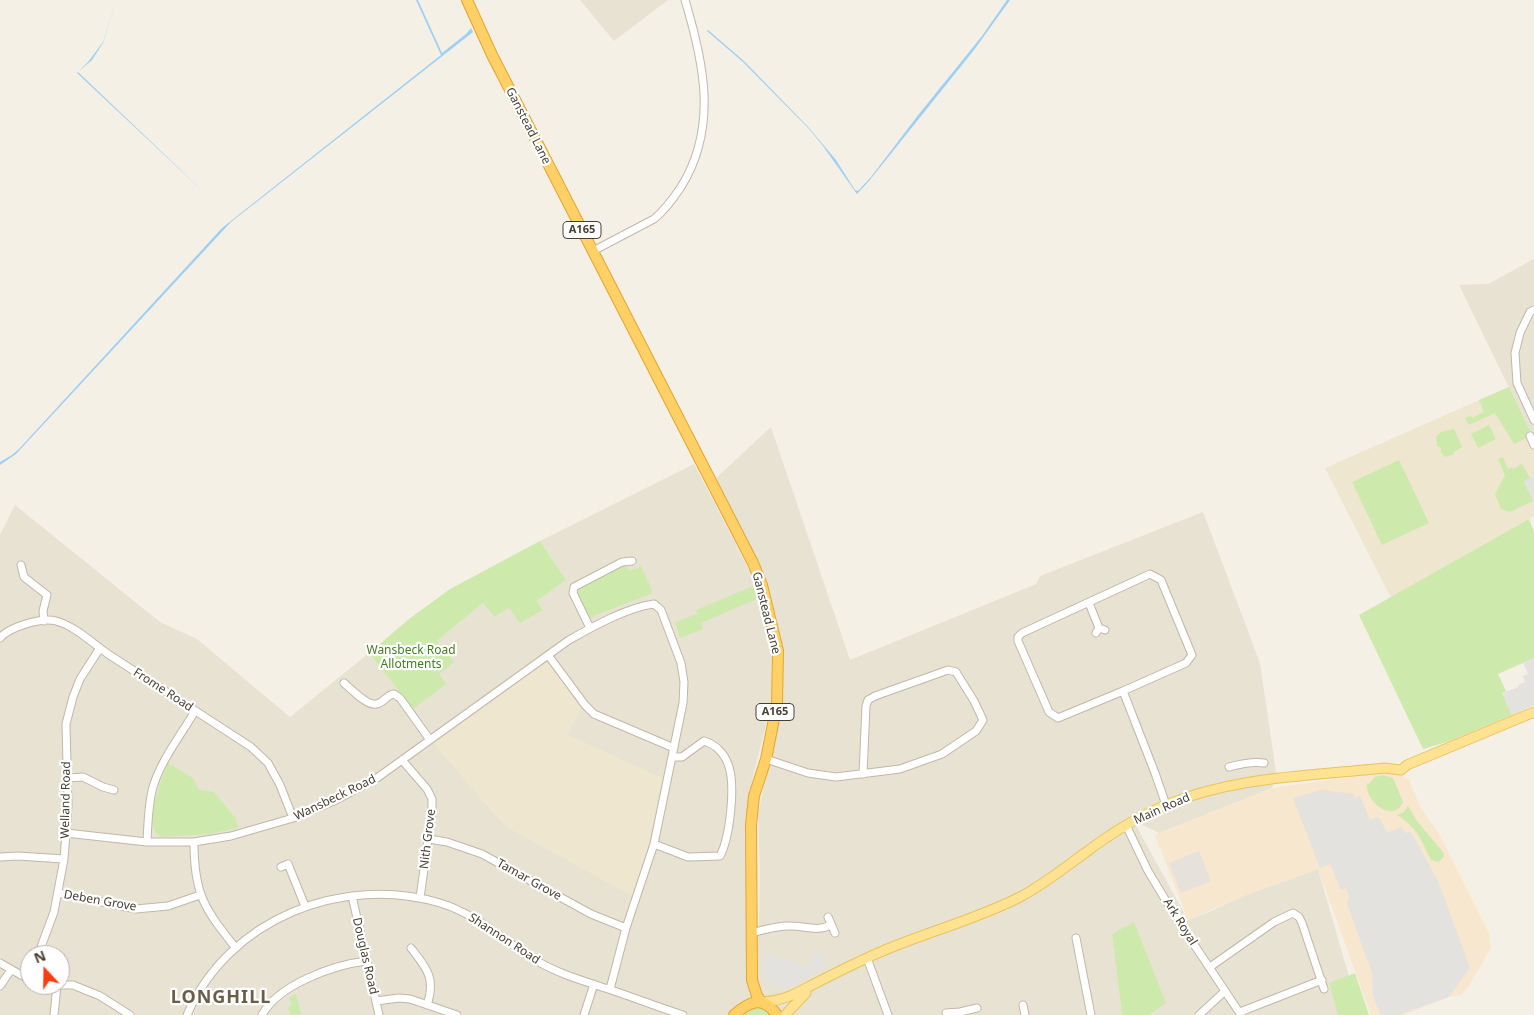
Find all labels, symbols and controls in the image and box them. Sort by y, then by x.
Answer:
street label: Ganstead Lane [502,85,554,167]
road number: A165 [563,222,601,238]
street label: Ganstead Lane [749,570,783,656]
park label: Wansbeck Road Allotments [366,644,456,672]
street label: Frome Road [131,665,195,715]
road number: A165 [756,704,794,720]
street label: Welland Road [58,761,74,839]
street label: Wansbeck Road [292,772,378,824]
street label: Main Road [1132,790,1192,828]
street label: Nith Grove [417,808,439,870]
street label: Tamar Grove [494,856,564,904]
street label: Deben Grove [63,888,137,914]
street label: Ark Royal [1160,896,1200,948]
street label: Shannon Road [466,911,542,967]
street label: Douglas Road [349,916,381,996]
north arrow [20,945,70,995]
text: N [31,946,49,967]
district label: LONGHILL [170,987,272,1009]

